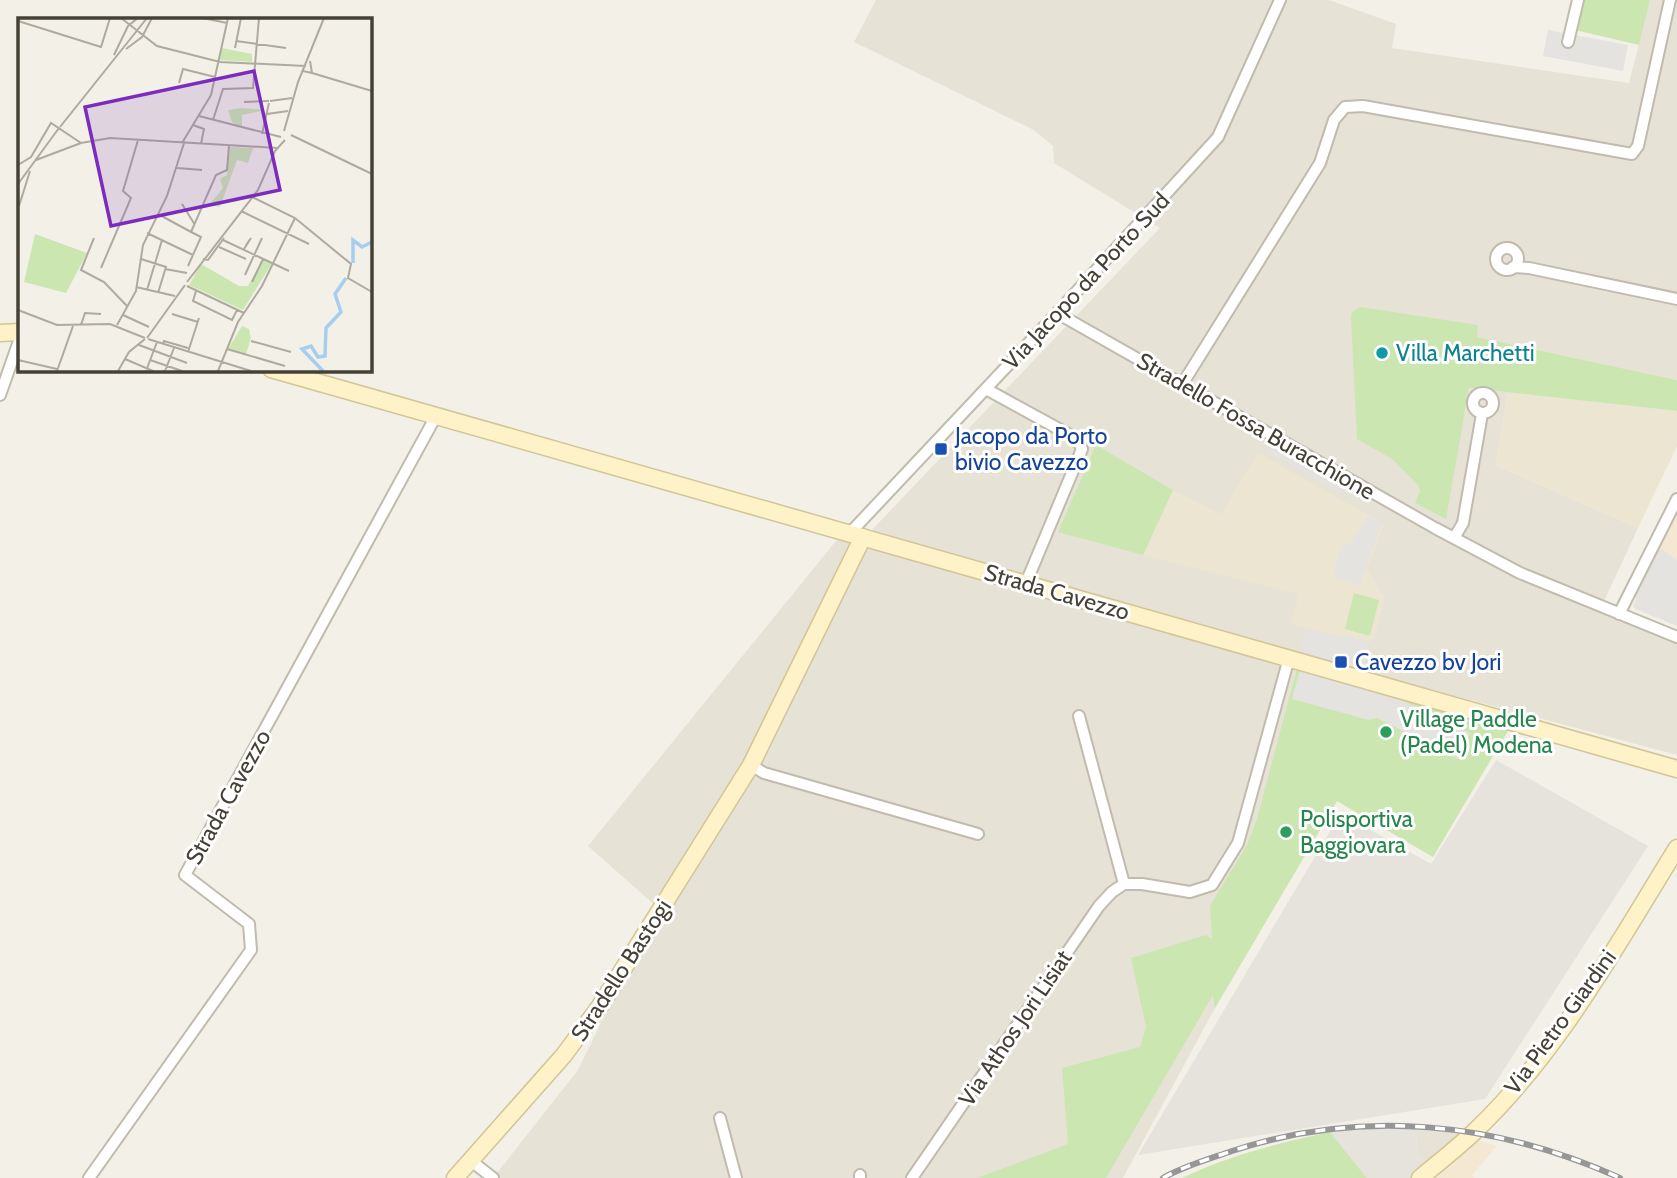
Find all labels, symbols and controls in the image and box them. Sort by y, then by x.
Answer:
inset map [18,18,371,371]
street label: Via Jacopo da Porto Sud [997,187,1175,375]
place label: Villa Marchetti [1396,339,1535,367]
marker: Villa Marchetti [1374,345,1390,361]
street label: Stradello Fossa Buracchione [1132,346,1380,506]
place label: Jacopo da Porto bivio Cavezzo [954,422,1107,476]
marker: Jacopo da Porto bivio Cavezzo [933,441,949,457]
street label: Strada Cavezzo [981,558,1133,626]
place label: Cavezzo bv Jori [1355,648,1501,676]
marker: Cavezzo bv Jori [1333,654,1349,670]
place label: Village Paddle (Padel) Modena [1400,705,1553,759]
marker: Village Paddle (Padel) Modena [1378,724,1394,740]
street label: Strada Cavezzo [179,725,277,869]
place label: Polisportiva Baggiovara [1300,805,1413,859]
marker: Polisportiva Baggiovara [1278,824,1294,840]
street label: Stradello Bastogi [565,894,677,1046]
street label: Via Athos Jori Lisiat [952,944,1078,1111]
street label: Via Pietro Giardini [1498,944,1622,1100]

